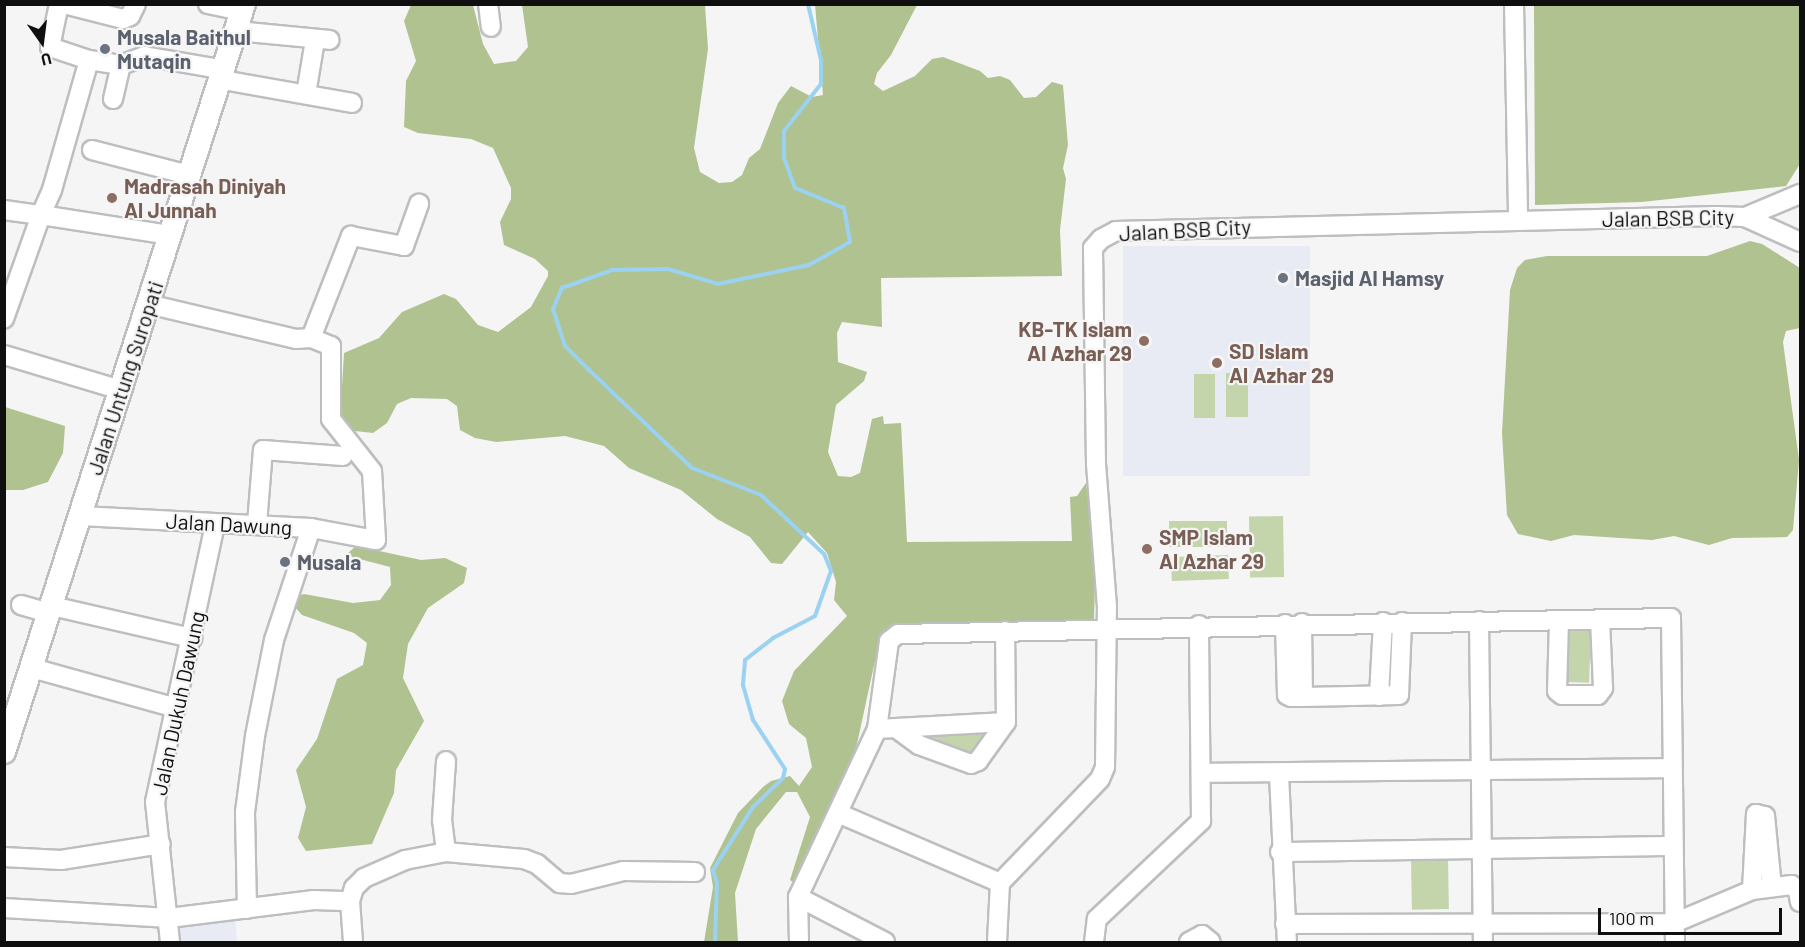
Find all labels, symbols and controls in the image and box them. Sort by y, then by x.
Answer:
north arrow [12,12,72,72]
place label: Musala Baithul Mutaqin [117,24,251,74]
marker: Musala Baithul Mutaqin [98,42,112,56]
text: U [39,50,54,70]
place label: Madrasah Diniyah Al Junnah [124,173,286,223]
marker: Madrasah Diniyah Al Junnah [105,191,119,205]
street label: Jalan BSB City [1602,204,1734,232]
street label: Jalan BSB City [1118,214,1252,246]
place label: Masjid Al Hamsy [1295,265,1444,291]
marker: Masjid Al Hamsy [1276,271,1290,285]
street label: Jalan Untung Suropati [82,278,168,478]
place label: KB-TK Islam Al Azhar 29 [1018,316,1132,366]
marker: KB-TK Islam Al Azhar 29 [1137,334,1151,348]
place label: SD Islam Al Azhar 29 [1229,338,1334,388]
marker: SD Islam Al Azhar 29 [1210,356,1224,370]
street label: Jalan Dawung [165,508,293,540]
place label: SMP Islam Al Azhar 29 [1159,524,1264,574]
marker: SMP Islam Al Azhar 29 [1140,542,1154,556]
place label: Musala [297,549,361,575]
marker: Musala [278,555,292,569]
street label: Jalan Dukuh Dawung [146,609,210,797]
scale bar [1601,896,1786,934]
text: 100 m [1609,907,1654,929]

